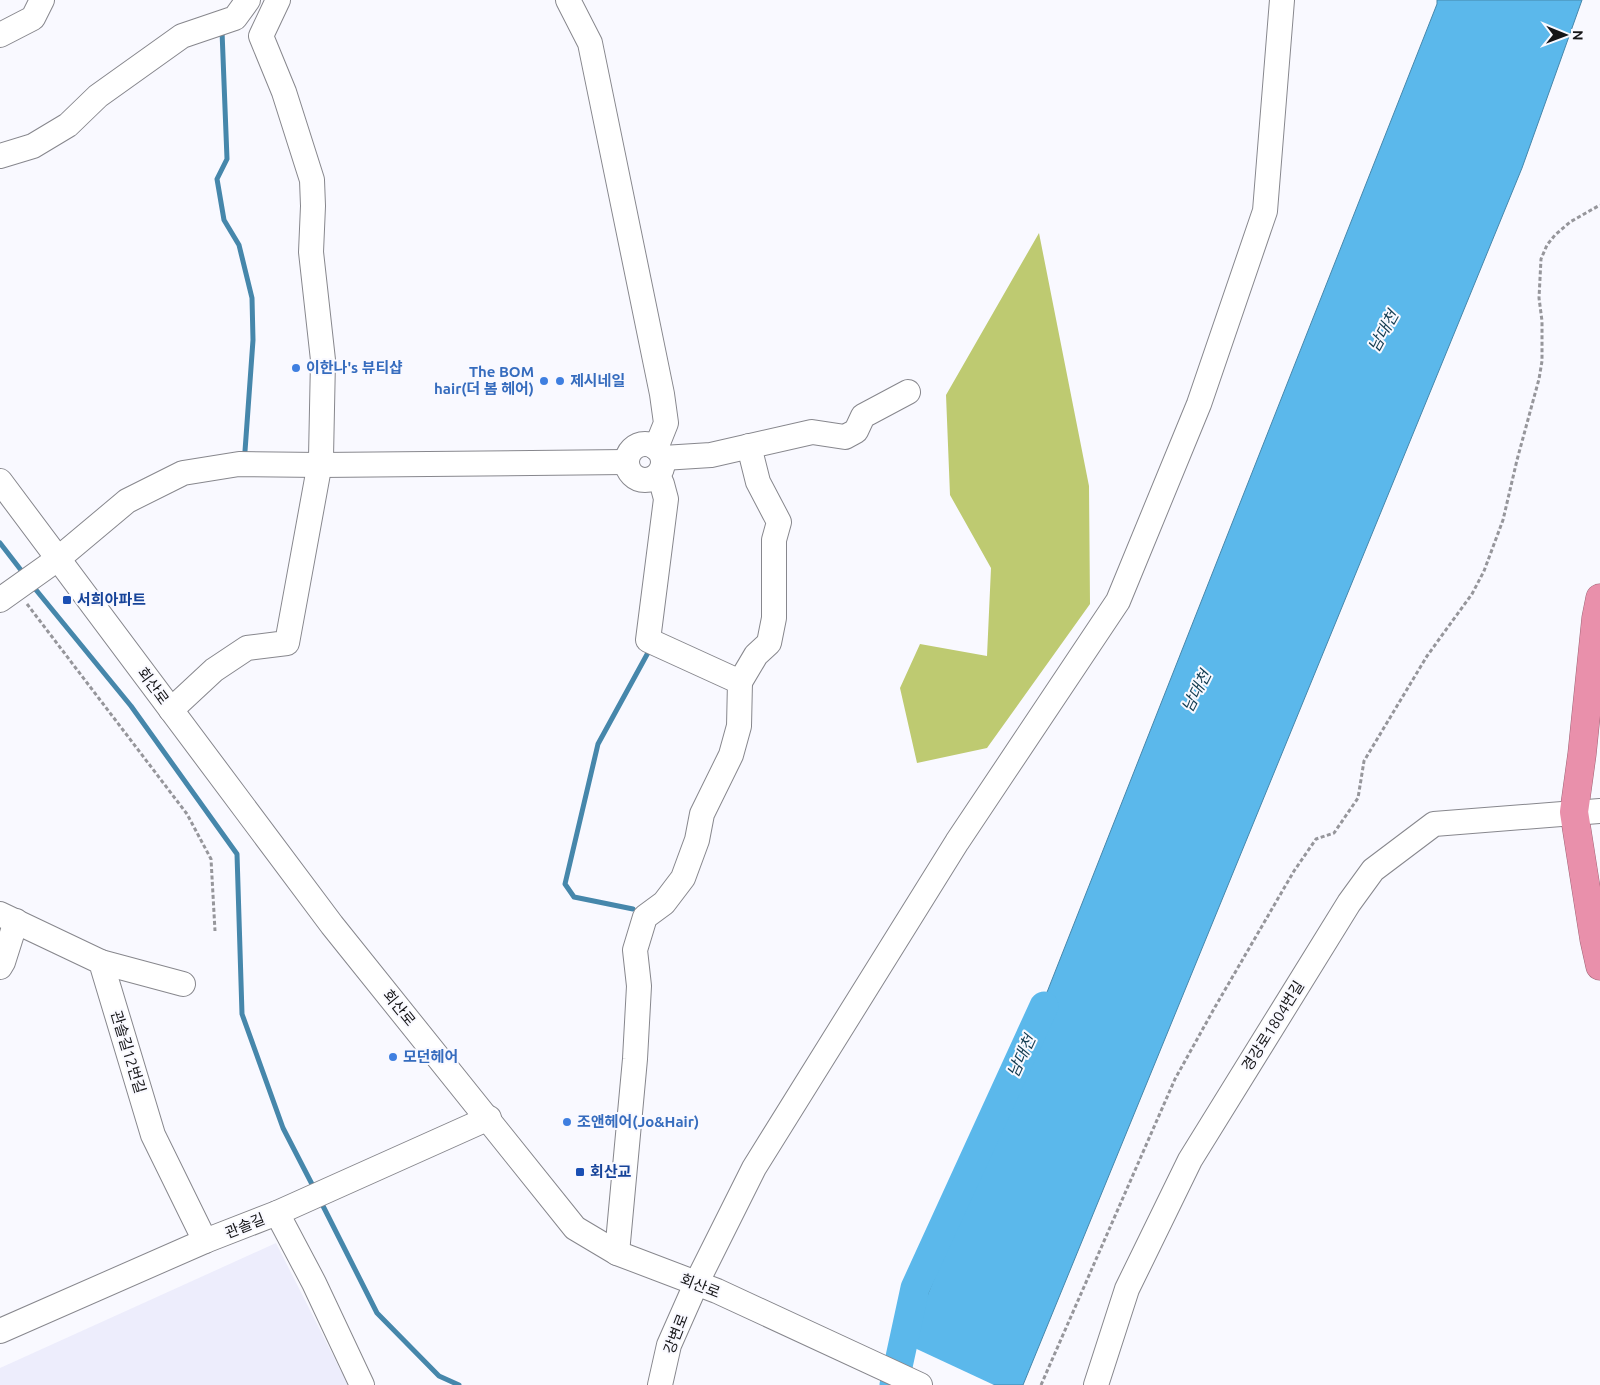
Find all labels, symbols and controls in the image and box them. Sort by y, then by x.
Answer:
north arrow [1540,10,1590,60]
text: N [1570,30,1586,41]
water label: 남대천 [1364,305,1403,355]
place label: 이한나's 뷰티샵 [306,359,403,376]
marker: 이한나's 뷰티샵 [290,362,302,374]
place label: The BOM hair(더 봄 헤어) [434,363,534,397]
place label: 제시네일 [570,372,625,389]
marker: The BOM hair(더 봄 헤어) [538,375,550,387]
marker: 제시네일 [554,375,566,387]
place label: 서희아파트 [77,591,146,608]
marker: 서희아파트 [61,594,73,606]
street label: 회산로 [134,664,172,707]
water label: 남대천 [1178,665,1215,715]
street label: 경강로1804번길 [1238,978,1307,1074]
street label: 회산로 [380,986,419,1029]
street label: 관솔길12번길 [108,1008,149,1095]
water label: 남대천 [1004,1030,1039,1080]
place label: 모던헤어 [403,1048,458,1065]
marker: 모던헤어 [387,1051,399,1063]
place label: 조앤헤어(Jo&Hair) [577,1113,699,1130]
marker: 조앤헤어(Jo&Hair) [561,1116,573,1128]
place label: 회산교 [590,1163,632,1180]
marker: 회산교 [574,1166,586,1178]
street label: 관솔길 [222,1210,267,1241]
street label: 회산로 [678,1270,723,1301]
street label: 강변로 [660,1311,691,1356]

